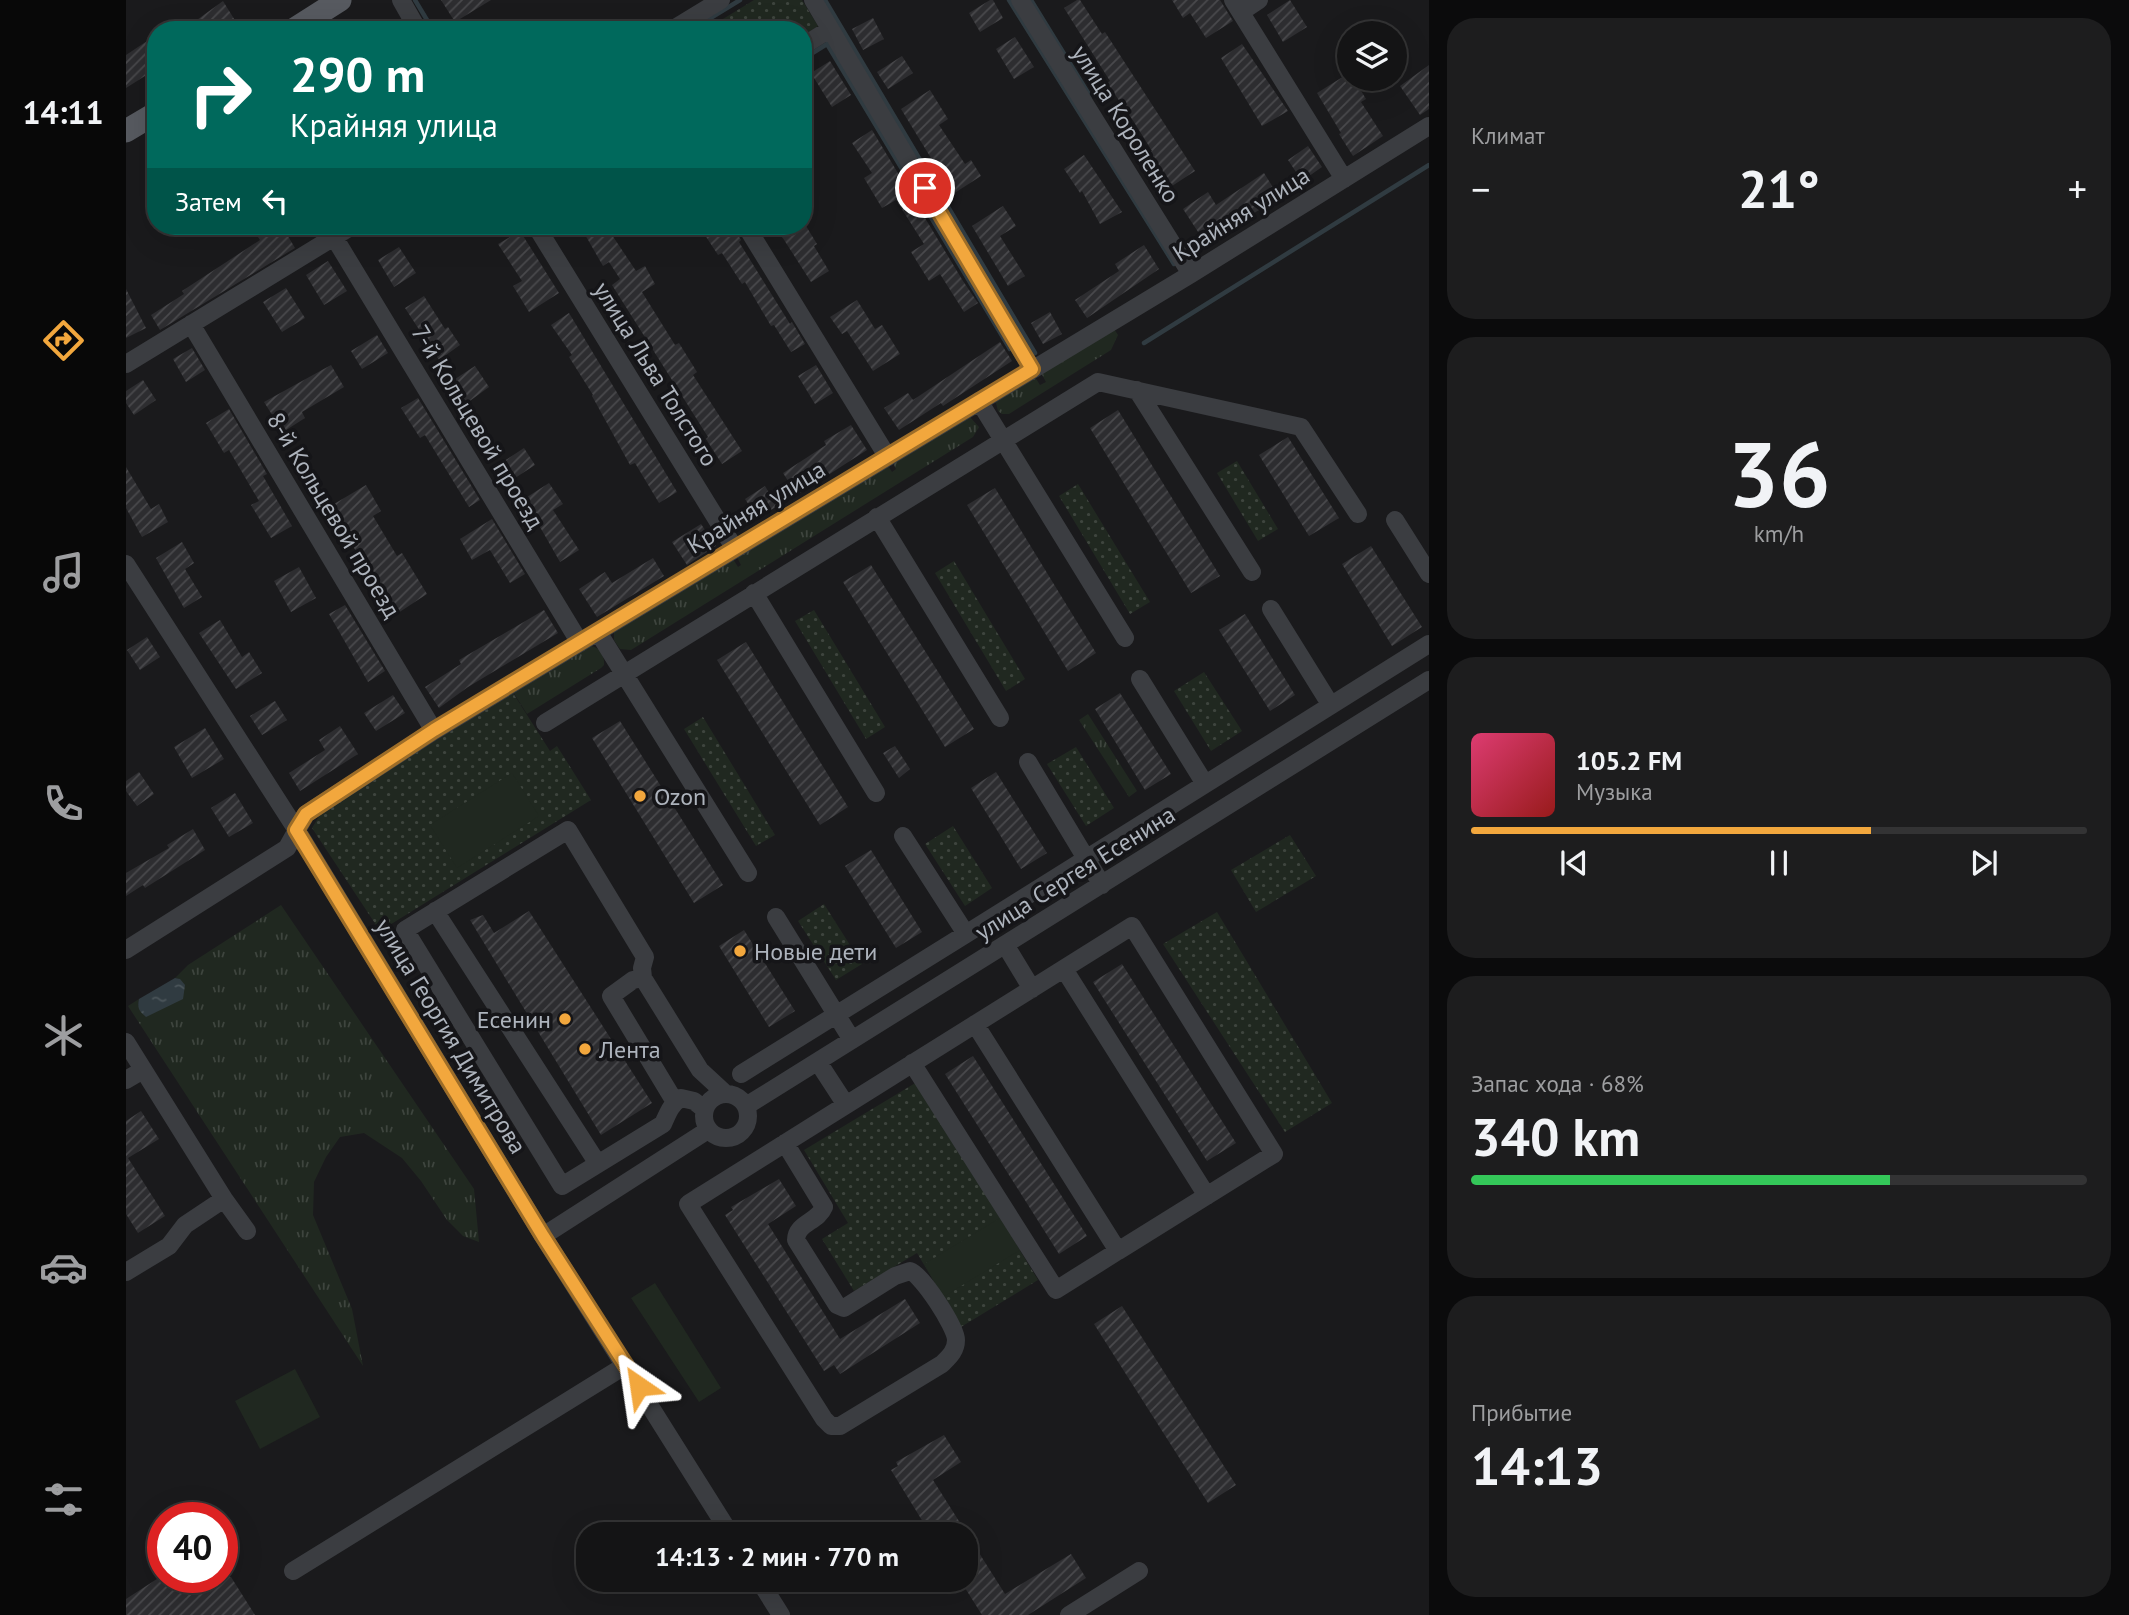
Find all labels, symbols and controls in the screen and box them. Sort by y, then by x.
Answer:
map controls [1337,21,1407,91]
button: layers [1337,21,1407,91]
street label: улица Короленко [1065,39,1187,209]
text: 290 m [290,42,425,106]
icon: right [175,49,266,140]
text: 14:11 [22,91,104,133]
text: Крайняя улица [290,104,498,146]
text: Климат [1471,121,1545,150]
text: 21° [1738,155,1820,222]
pin [895,158,955,218]
street label: Крайняя улица [1167,160,1315,268]
text: − [1471,164,1490,213]
text: + [2068,164,2087,213]
icon: arrive [906,169,944,207]
icon: left [256,182,294,220]
text: Затем [175,185,242,218]
street label: улица Льва Толстого [587,276,725,472]
icon: directions [39,316,88,365]
street label: 7-й Кольцевой проезд [405,319,551,535]
street label: 8-й Кольцевой проезд [260,407,408,623]
text: 36 [1727,414,1831,532]
street label: Крайняя улица [681,454,831,560]
text: km/h [1754,519,1804,548]
icon: music [39,548,88,597]
text: 105.2 FM [1576,744,1682,777]
text: Музыка [1576,777,1653,806]
icon: phone [39,779,88,828]
place label: Ozon [654,781,706,812]
marker: Ozon [632,788,648,804]
street label: улица Сергея Есенина [969,799,1181,947]
icon: previous [1555,844,1593,882]
icon: pause [1760,844,1798,882]
icon: next [1965,844,2003,882]
street label: улица Георгия Димитрова [368,913,534,1159]
place label: Новые дети [754,936,877,967]
marker: Новые дети [732,943,748,959]
place label: Есенин [477,1004,551,1035]
icon: climate [39,1011,88,1060]
marker: Есенин [557,1011,573,1027]
place label: Лента [598,1034,661,1065]
marker: Лента [577,1041,593,1057]
text: Запас хода · 68% [1471,1069,1644,1098]
text: 340 km [1471,1103,1640,1170]
icon: car [39,1243,88,1292]
position arrow [602,1349,676,1423]
text: Прибытие [1471,1398,1572,1427]
text: 14:13 [1471,1432,1603,1499]
icon: filters [39,1475,88,1524]
speed limit sign: 40 [147,1502,238,1593]
text: 14:13 · 2 мин · 770 m [655,1540,899,1573]

